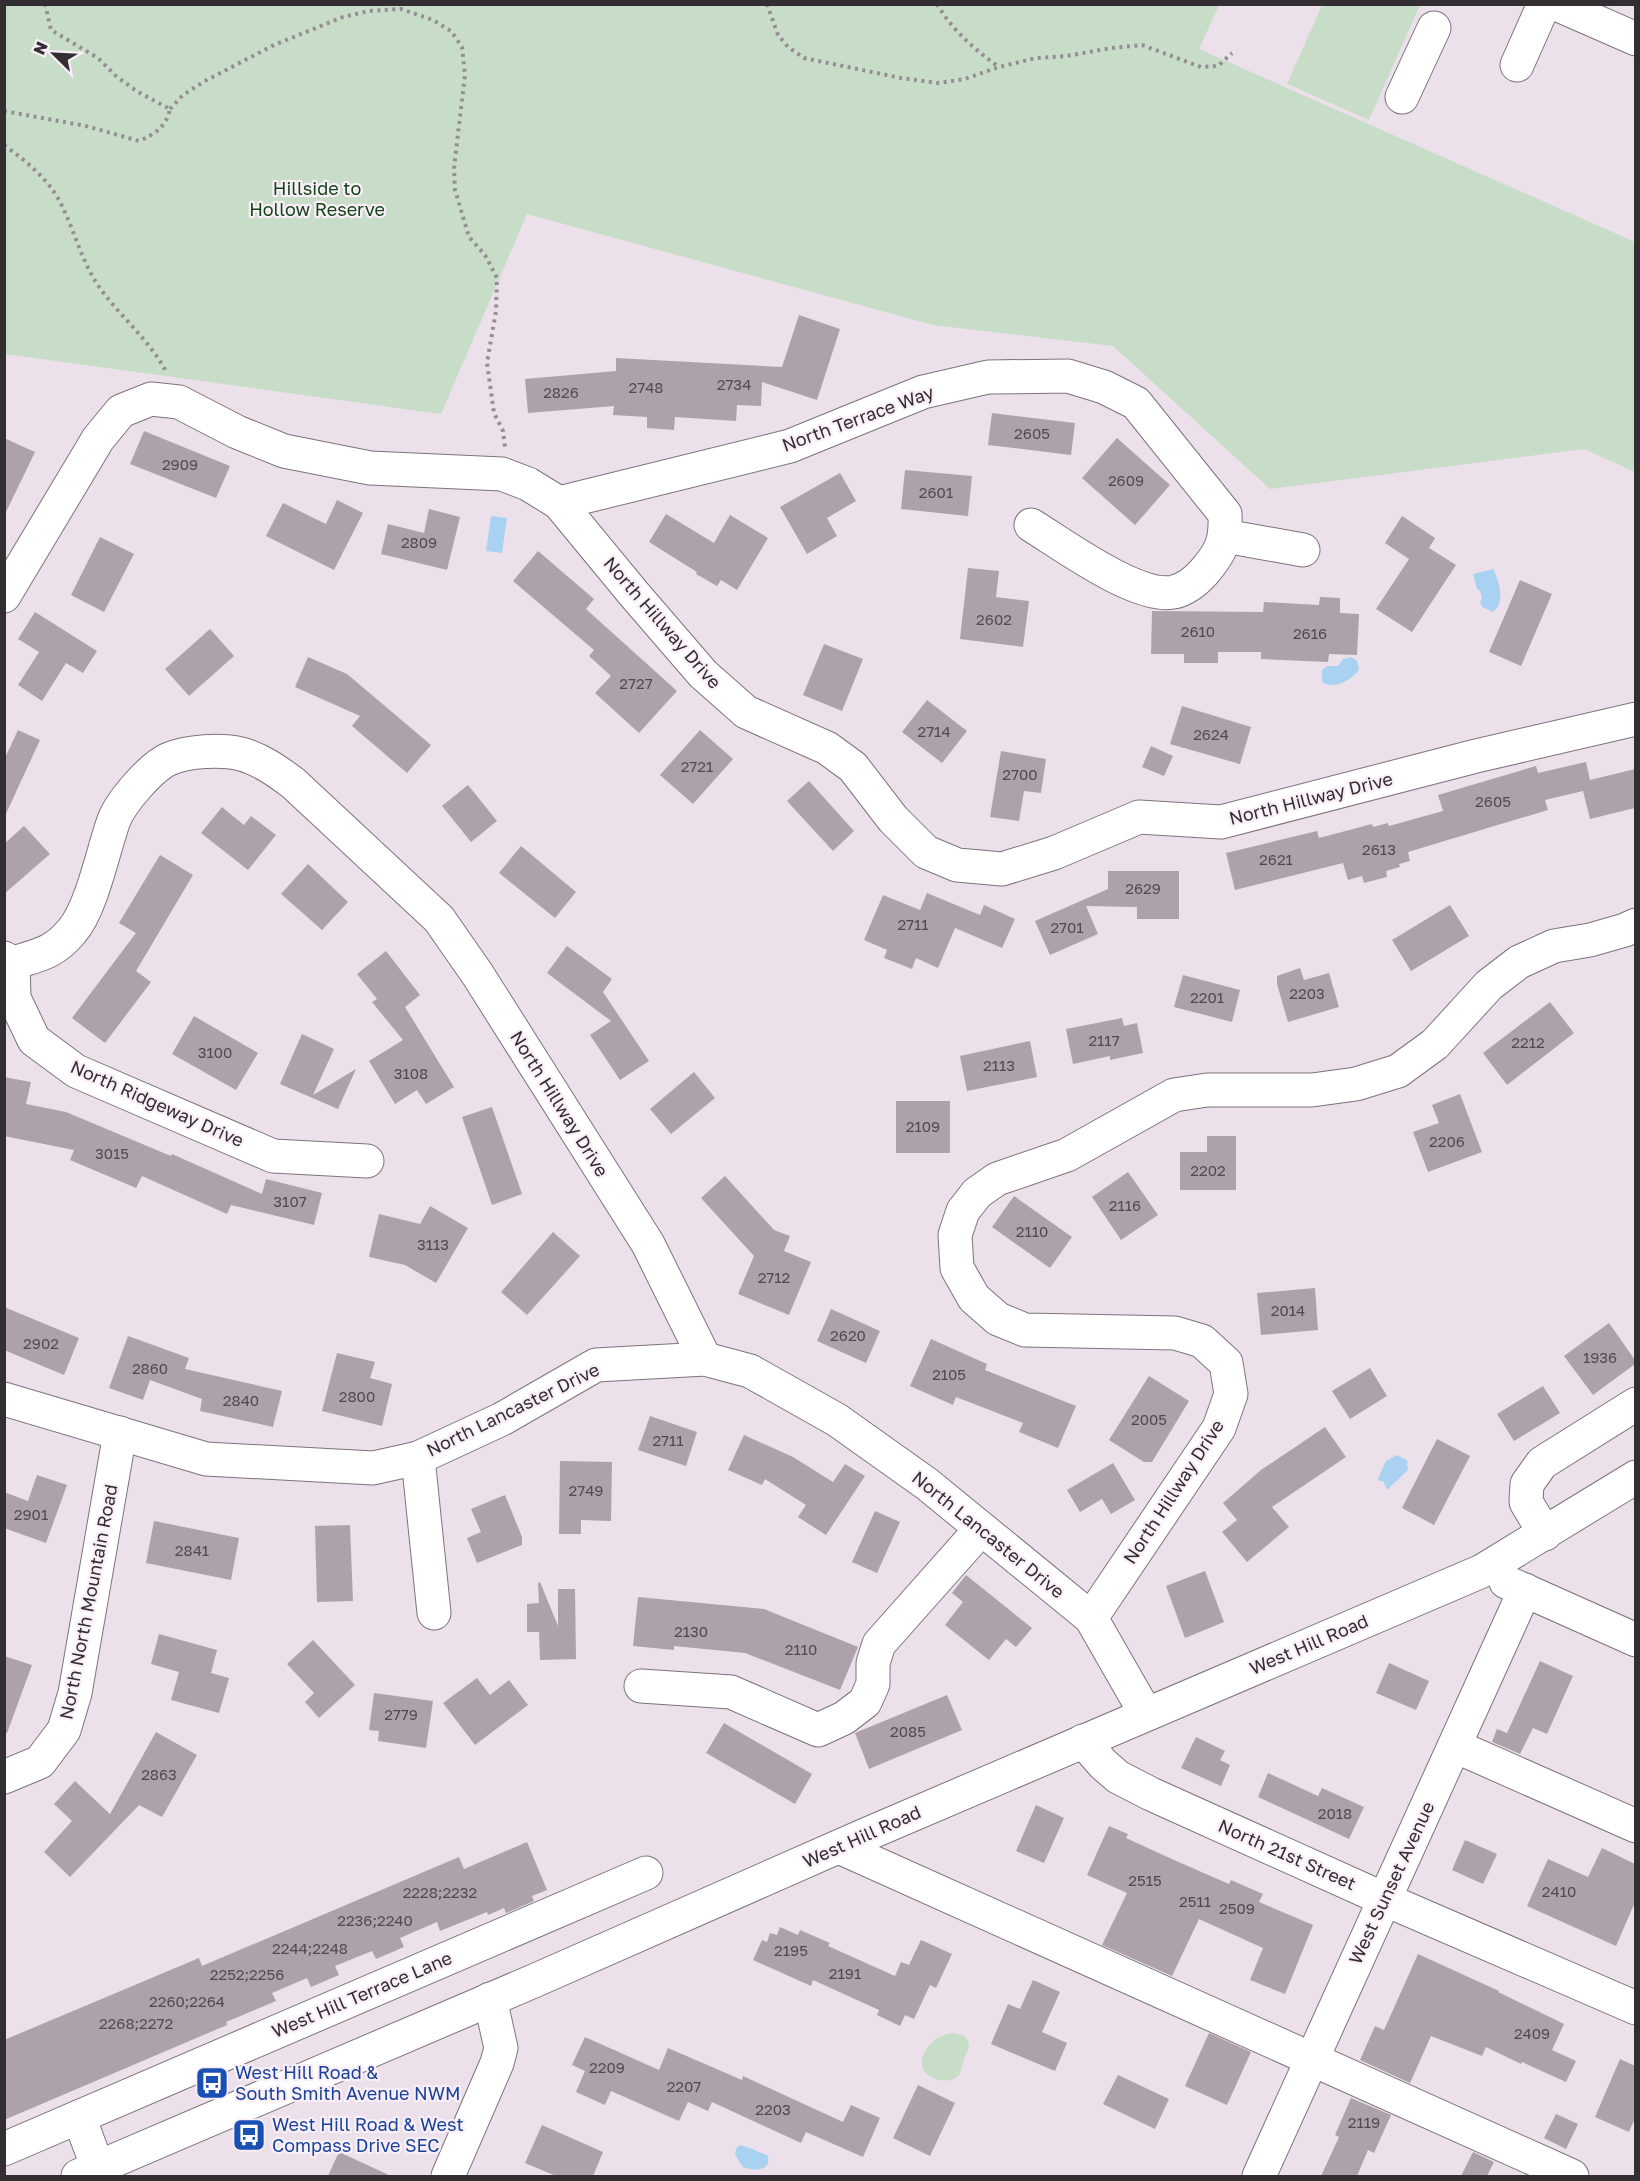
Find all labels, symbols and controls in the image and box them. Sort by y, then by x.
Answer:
north arrow [24,24,84,84]
text: N [29,38,52,58]
park label: Hillside to Hollow Reserve [249,177,385,220]
house number: 2734 [717,375,751,393]
house number: 2748 [629,378,663,396]
street label: North Terrace Way [779,380,937,456]
house number: 2826 [543,383,579,401]
house number: 2605 [1014,424,1050,442]
house number: 2909 [162,455,198,473]
house number: 2609 [1108,471,1144,489]
house number: 2601 [919,483,953,501]
house number: 2809 [401,533,437,551]
street label: North Hillway Drive [599,552,726,693]
house number: 2602 [976,610,1012,628]
house number: 2610 [1181,622,1215,640]
house number: 2616 [1293,624,1327,642]
house number: 2727 [619,674,653,692]
house number: 2714 [917,722,951,740]
house number: 2624 [1193,725,1229,743]
house number: 2721 [681,757,713,775]
house number: 2700 [1002,765,1038,783]
street label: North Hillway Drive [1227,767,1395,829]
house number: 2605 [1475,792,1511,810]
house number: 2613 [1362,840,1396,858]
house number: 2621 [1259,850,1293,868]
house number: 2629 [1125,879,1161,897]
house number: 2711 [897,915,929,933]
house number: 2701 [1050,918,1084,936]
house number: 2203 [1289,984,1325,1002]
house number: 2201 [1190,988,1224,1006]
street label: North Hillway Drive [506,1027,614,1180]
house number: 2117 [1088,1031,1120,1049]
house number: 2212 [1511,1033,1545,1051]
house number: 3100 [198,1043,232,1061]
street label: North Ridgeway Drive [67,1055,247,1151]
house number: 2113 [983,1056,1015,1074]
house number: 3108 [394,1064,428,1082]
house number: 2109 [906,1117,940,1135]
house number: 2206 [1429,1132,1465,1150]
house number: 3015 [95,1144,129,1162]
house number: 2202 [1190,1161,1226,1179]
house number: 3107 [273,1192,307,1210]
house number: 2116 [1109,1196,1141,1214]
house number: 2110 [1016,1222,1048,1240]
house number: 3113 [417,1235,449,1253]
house number: 2712 [758,1268,790,1286]
house number: 2014 [1271,1301,1305,1319]
house number: 2620 [830,1326,866,1344]
house number: 2902 [23,1334,59,1352]
house number: 1936 [1583,1348,1617,1366]
street label: North Lancaster Drive [423,1358,603,1461]
house number: 2860 [132,1359,168,1377]
house number: 2105 [932,1365,966,1383]
house number: 2800 [339,1387,375,1405]
house number: 2840 [223,1391,259,1409]
house number: 2005 [1131,1410,1167,1428]
street label: North Hillway Drive [1118,1415,1228,1568]
house number: 2711 [652,1431,684,1449]
street label: North Lancaster Drive [908,1466,1069,1602]
house number: 2749 [569,1481,603,1499]
street label: North North Mountain Road [54,1482,122,1721]
house number: 2901 [14,1505,48,1523]
house number: 2841 [175,1541,209,1559]
street label: West Hill Road [1246,1609,1371,1679]
house number: 2130 [674,1622,708,1640]
house number: 2110 [785,1640,817,1658]
house number: 2779 [384,1705,418,1723]
house number: 2085 [890,1722,926,1740]
house number: 2863 [141,1765,177,1783]
street label: West Sunset Avenue [1344,1798,1438,1967]
street label: West Hill Road [799,1800,924,1872]
house number: 2018 [1318,1804,1352,1822]
street label: North 21st Street [1215,1814,1360,1894]
house number: 2515 [1128,1871,1162,1889]
house number: 2410 [1542,1882,1576,1900]
house number: 2228;2232 [403,1883,477,1901]
house number: 2511 [1179,1892,1211,1910]
house number: 2509 [1219,1899,1255,1917]
house number: 2236;2240 [337,1911,413,1929]
house number: 2244;2248 [272,1939,348,1957]
house number: 2195 [774,1941,808,1959]
street label: West Hill Terrace Lane [268,1946,455,2042]
house number: 2191 [829,1964,861,1982]
house number: 2252;2256 [210,1965,284,1983]
house number: 2260;2264 [149,1992,225,2010]
house number: 2268;2272 [99,2014,173,2032]
house number: 2409 [1514,2024,1550,2042]
house number: 2209 [589,2058,625,2076]
place label: West Hill Road & South Smith Avenue NWM [235,2061,461,2104]
bus stop icon: West Hill Road & South Smith Avenue NWM [194,2065,230,2101]
house number: 2207 [667,2077,701,2095]
house number: 2203 [755,2100,791,2118]
place label: West Hill Road & West Compass Drive SEC [272,2113,464,2156]
house number: 2119 [1348,2113,1380,2131]
bus stop icon: West Hill Road & West Compass Drive SEC [231,2117,267,2153]

